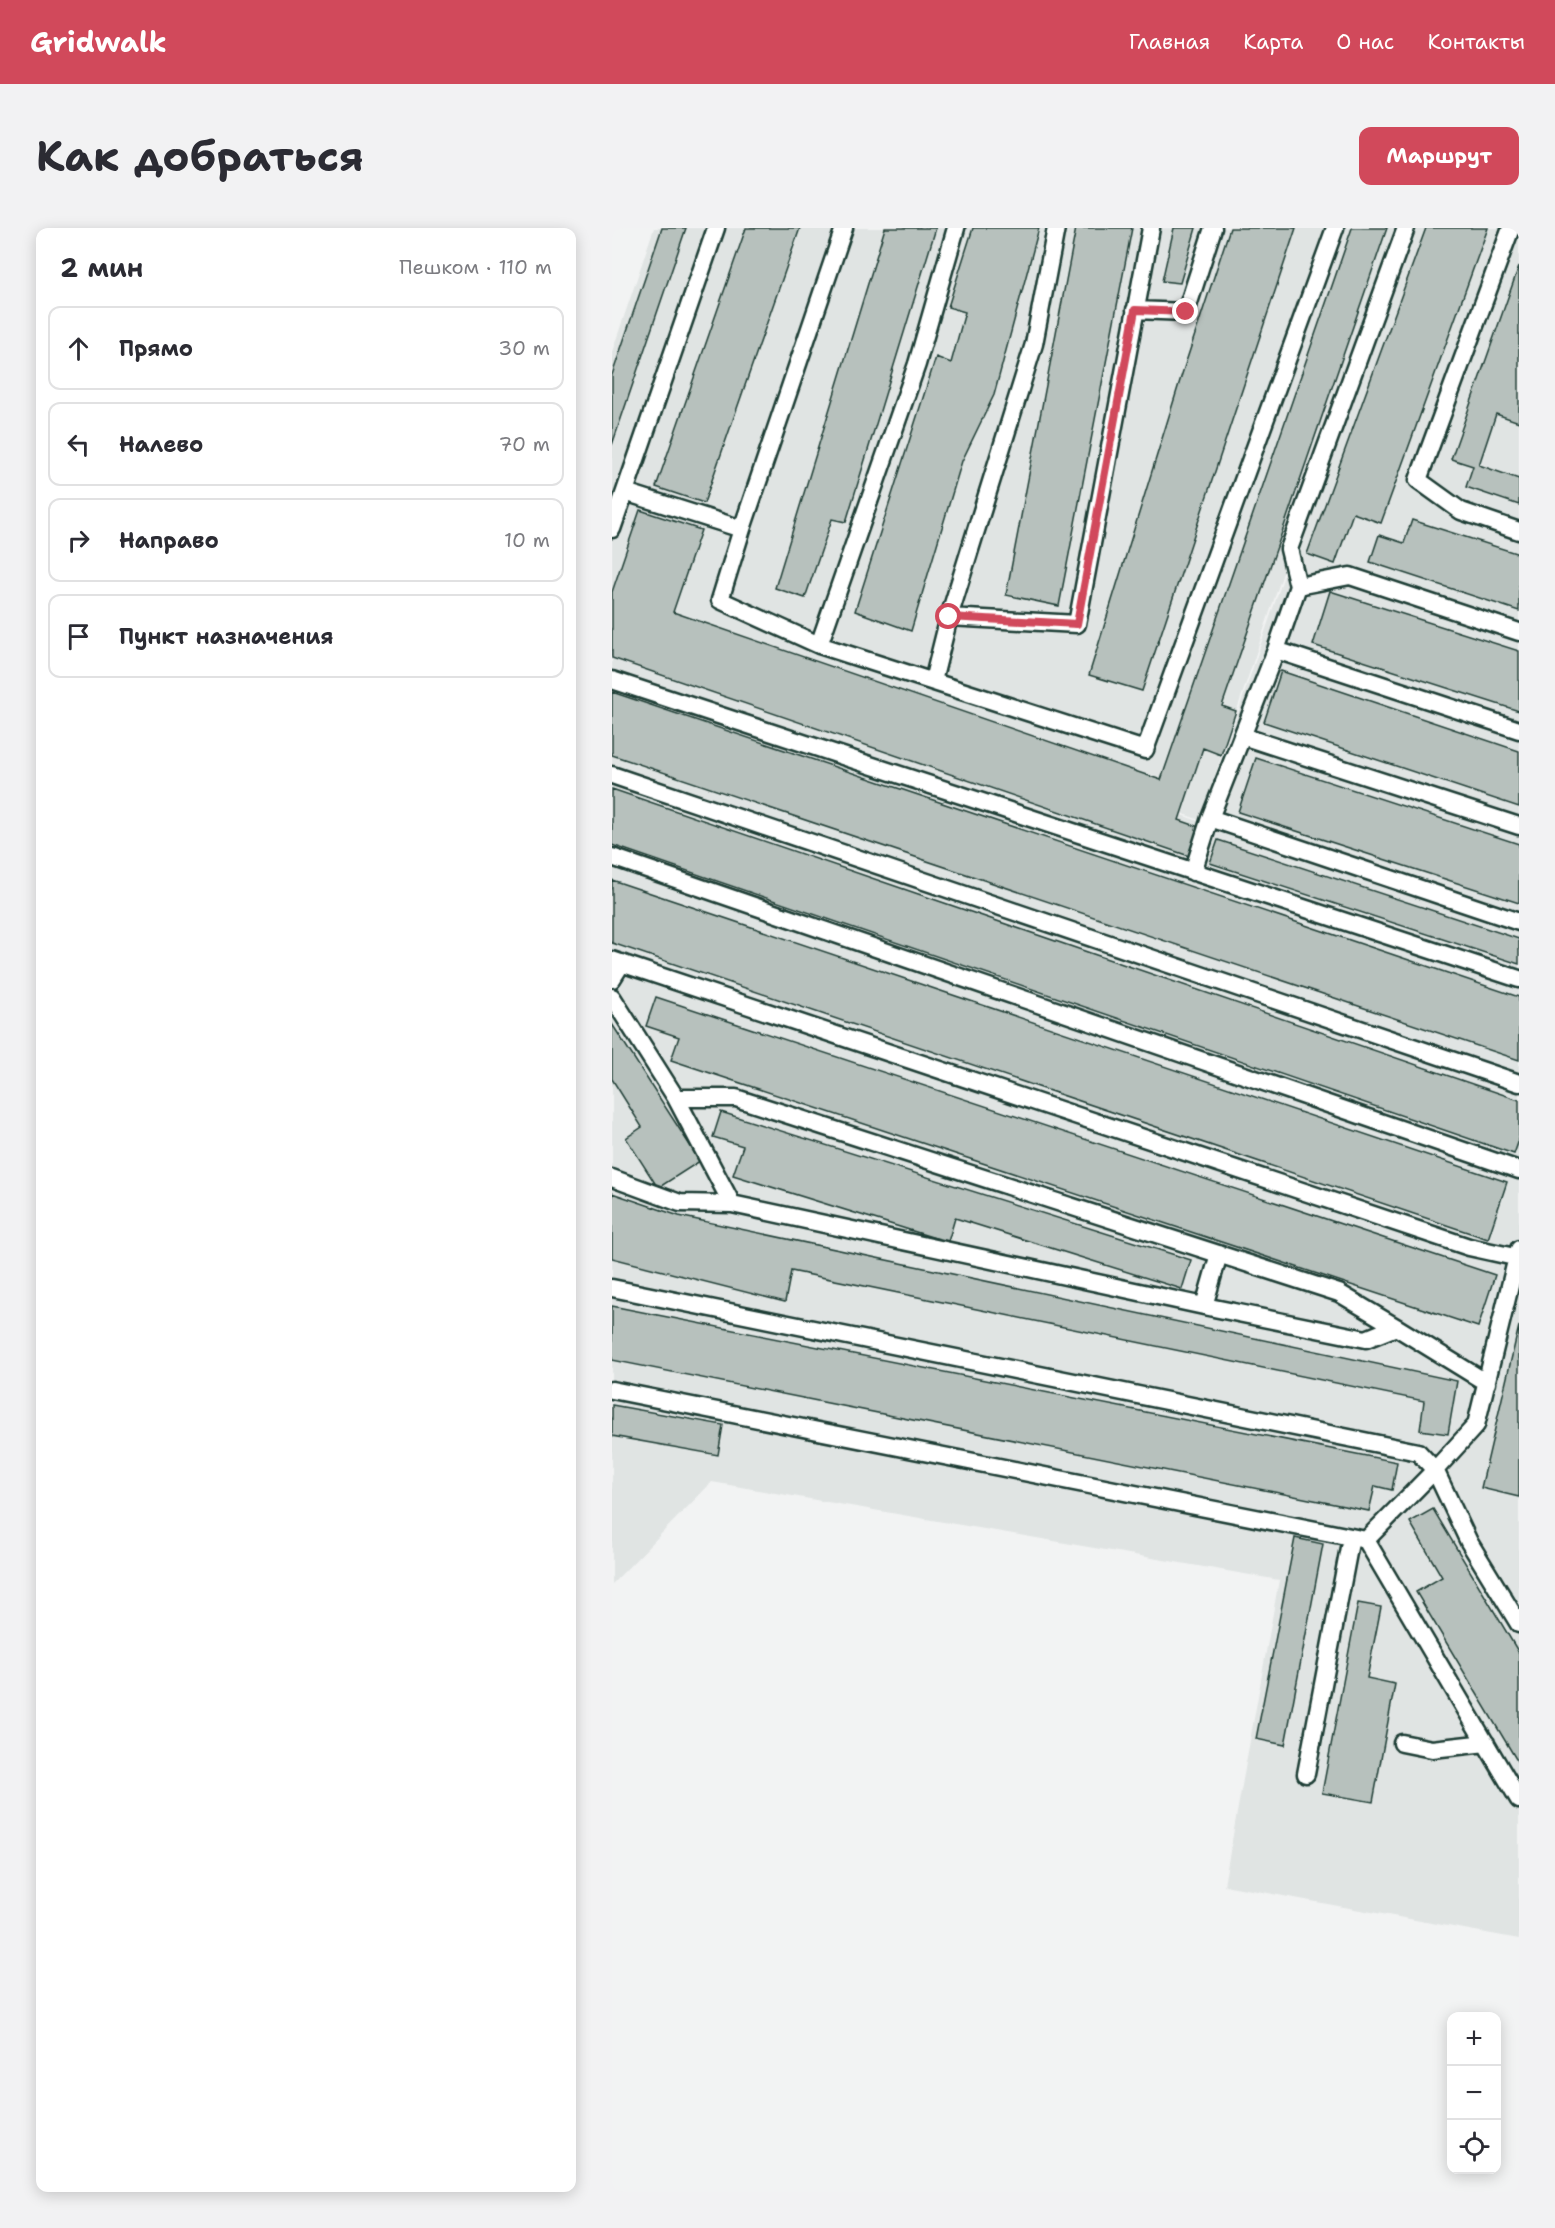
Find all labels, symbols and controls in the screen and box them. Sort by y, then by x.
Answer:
text: Gridwalk [30,23,167,61]
text: Главная [1129,28,1210,56]
text: Карта [1243,28,1303,56]
text: О нас [1336,28,1394,56]
text: Контакты [1427,28,1525,56]
button: Маршрут [1359,127,1519,185]
text: Как добраться [36,128,364,184]
text: 2 мин [60,250,143,285]
text: Пешком · 110 m [399,254,552,280]
route end [1172,298,1198,324]
icon: ahead [62,332,95,365]
text: Прямо [119,334,193,363]
text: 30 m [498,335,550,361]
icon: left [62,428,95,461]
text: Налево [119,430,203,459]
text: 70 m [498,431,550,457]
icon: right [62,524,95,557]
text: Направо [119,526,219,555]
text: 10 m [504,527,550,553]
route start [935,603,961,629]
icon: arrive [62,620,95,653]
text: Пункт назначения [119,622,333,651]
map controls [1447,2012,1501,2174]
button: + [1447,2012,1501,2066]
button: − [1447,2066,1501,2120]
button: locate [1447,2120,1501,2174]

